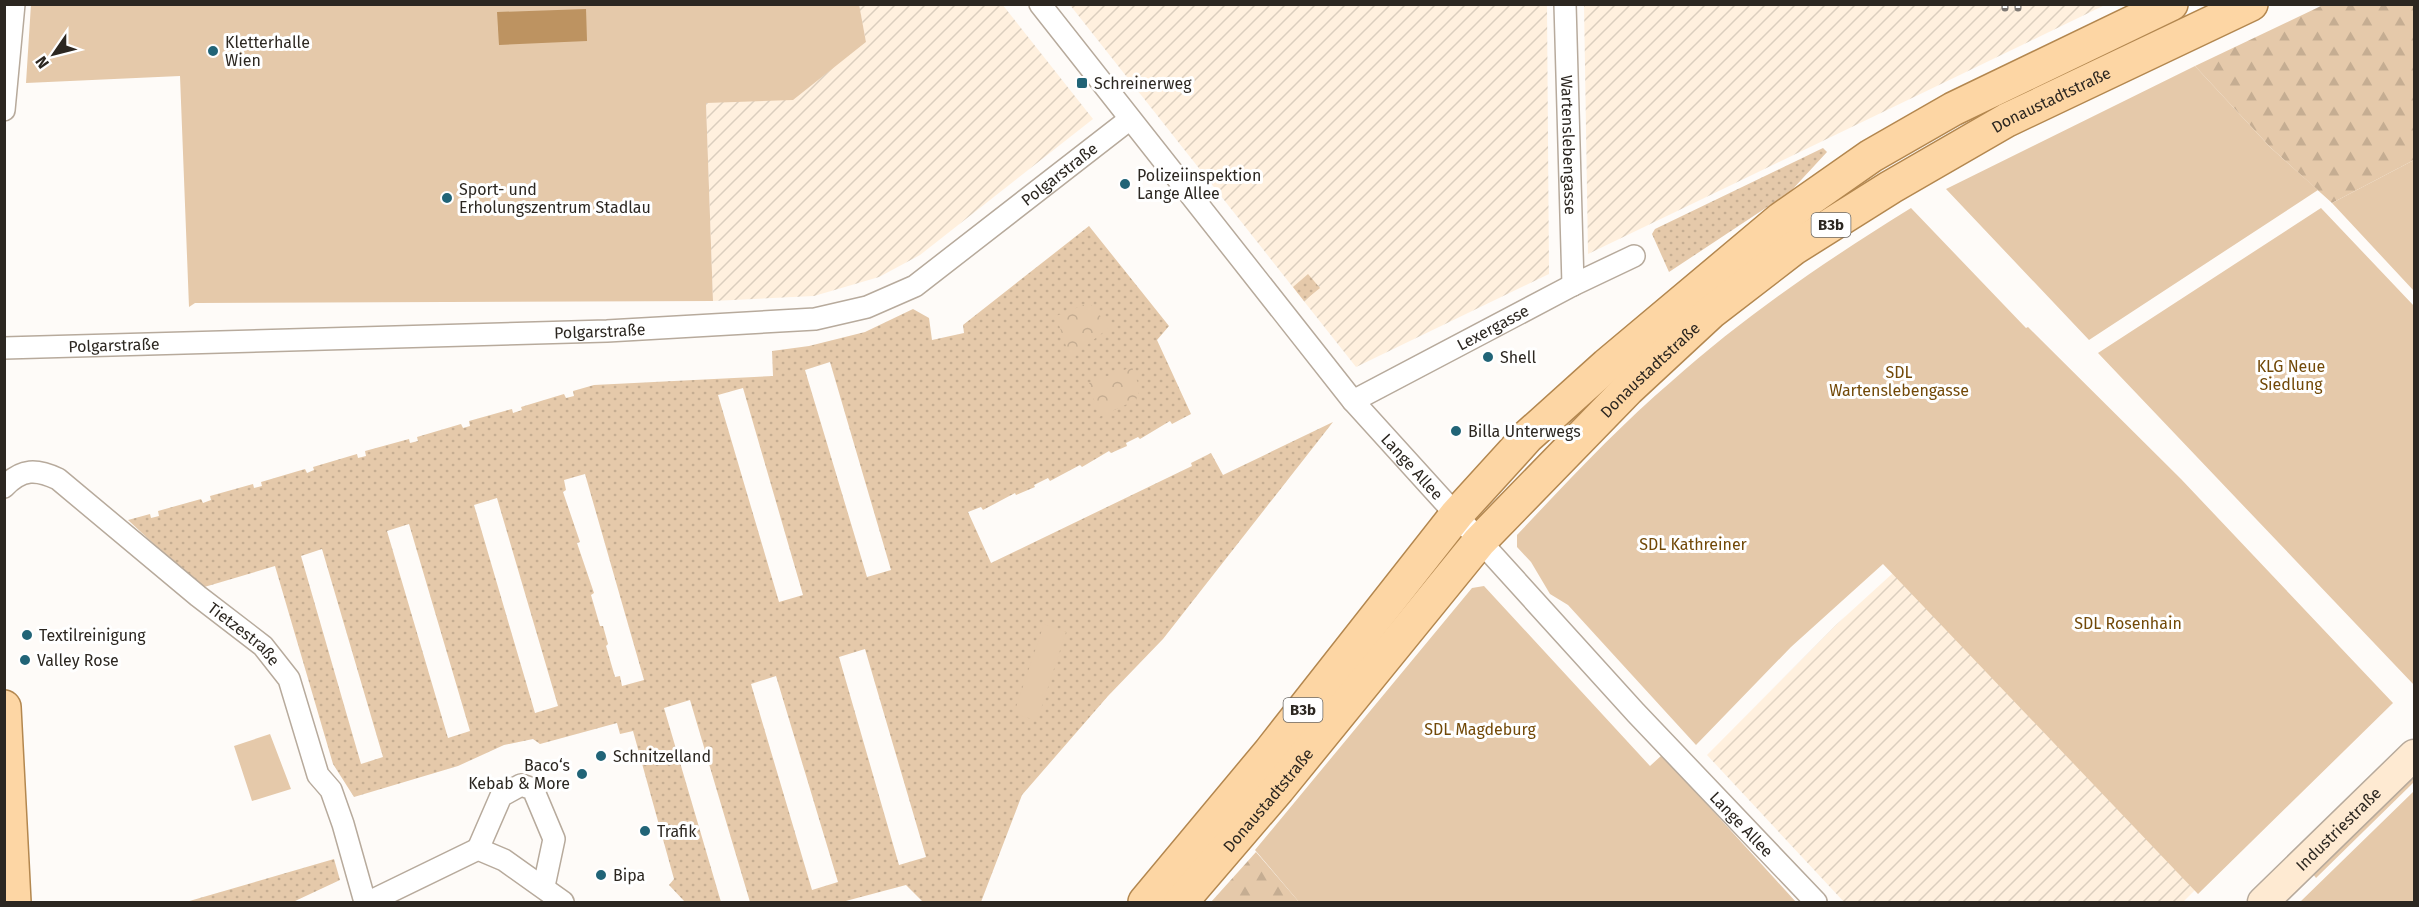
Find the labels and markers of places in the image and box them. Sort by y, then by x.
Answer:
place label: Kletterhalle Wien [225,33,310,70]
marker: Kletterhalle Wien [206,44,220,58]
place label: Schreinerweg [1094,74,1192,93]
marker: Schreinerweg [1075,76,1089,90]
place label: Polizeiinspektion Lange Allee [1137,166,1261,203]
marker: Polizeiinspektion Lange Allee [1118,177,1132,191]
place label: Sport- und Erholungszentrum Stadlau [459,180,651,217]
marker: Sport- und Erholungszentrum Stadlau [440,191,454,205]
place label: Shell [1500,348,1537,367]
marker: Shell [1481,350,1495,364]
place label: Billa Unterwegs [1468,422,1581,441]
marker: Billa Unterwegs [1449,424,1463,438]
place label: Textilreinigung [39,626,146,645]
marker: Textilreinigung [20,628,34,642]
place label: Valley Rose [37,651,119,670]
marker: Valley Rose [18,653,32,667]
place label: Schnitzelland [613,747,711,766]
marker: Schnitzelland [594,749,608,763]
place label: Baco‘s Kebab & More [468,756,570,793]
marker: Baco‘s Kebab & More [575,767,589,781]
place label: Trafik [657,822,697,841]
marker: Trafik [638,824,652,838]
place label: Bipa [613,866,645,885]
marker: Bipa [594,868,608,882]

